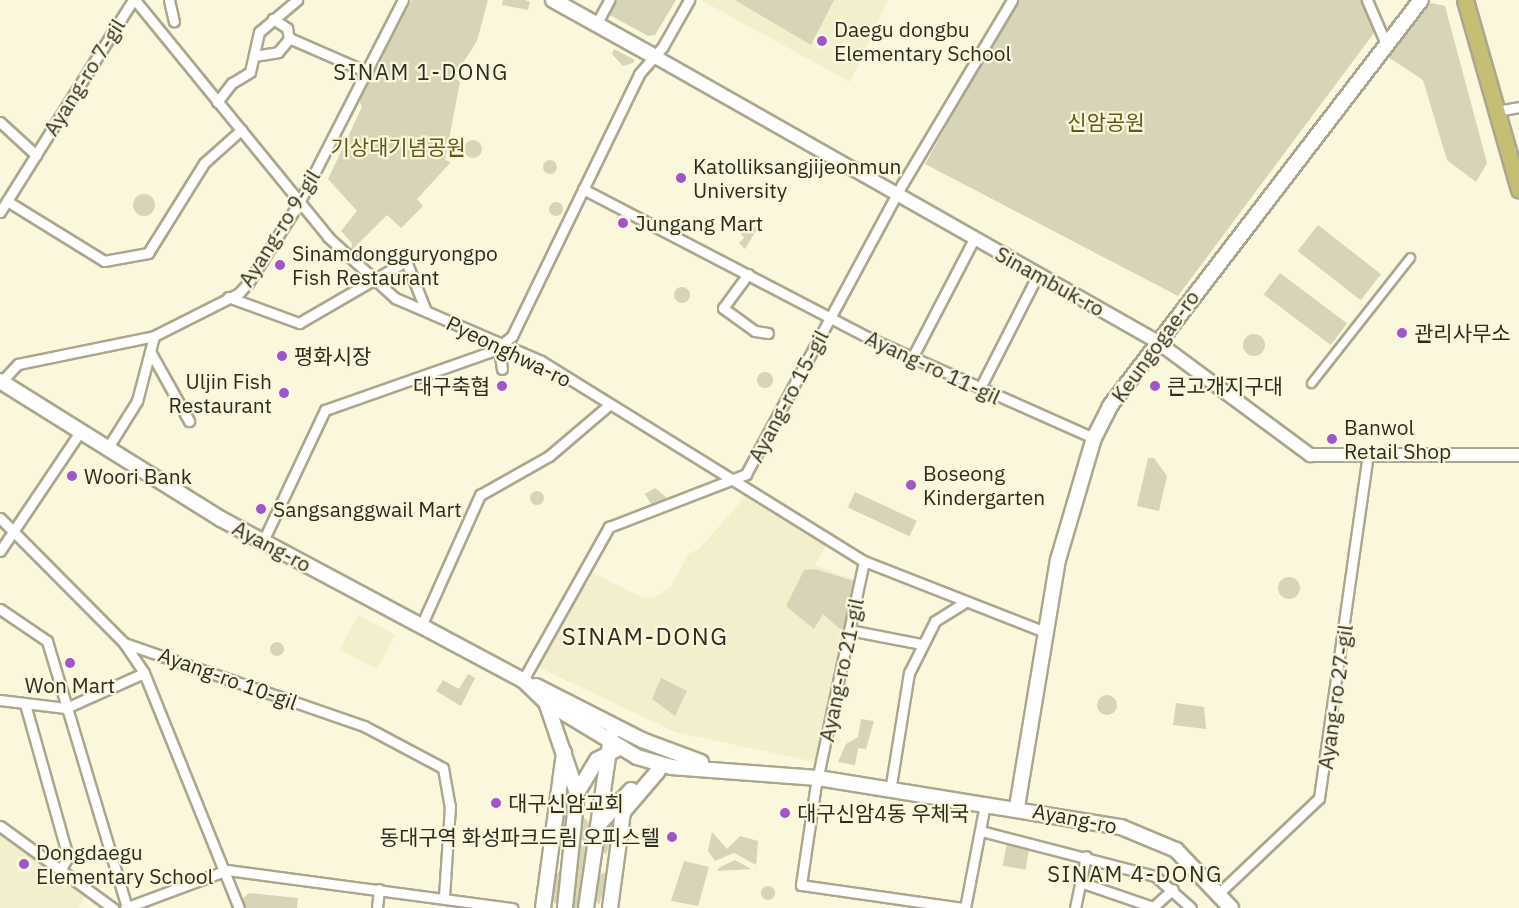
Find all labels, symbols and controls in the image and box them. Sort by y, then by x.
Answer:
street label: Ayang-ro 7-gil [38,14,130,140]
place label: Daegu dongbu Elementary School [834,16,1011,66]
marker: Daegu dongbu Elementary School [815,34,829,48]
district label: SINAM 1-DONG [333,59,509,85]
park label: 신암공원 [1067,109,1145,135]
park label: 기상대기념공원 [330,134,466,160]
place label: Katolliksangjijeonmun University [693,153,902,203]
street label: Ayang-ro 9-gil [233,165,325,291]
marker: Katolliksangjijeonmun University [674,171,688,185]
place label: Jungang Mart [635,210,763,236]
marker: Jungang Mart [616,216,630,230]
place label: Sinamdongguryongpo Fish Restaurant [292,240,498,290]
street label: Sinambuk-ro [991,241,1109,321]
marker: Sinamdongguryongpo Fish Restaurant [273,258,287,272]
street label: Keungogae-ro [1106,285,1204,407]
street label: Pyeonghwa-ro [442,310,576,392]
place label: 관리사무소 [1414,320,1511,346]
street label: Ayang-ro 11-gil [862,325,1004,409]
street label: Ayang-ro 15-gil [743,326,833,466]
marker: 관리사무소 [1395,326,1409,340]
place label: 평화시장 [294,343,371,369]
marker: 평화시장 [275,349,289,363]
place label: Uljin Fish Restaurant [169,368,272,418]
place label: 대구축협 [413,373,490,399]
place label: 큰고개지구대 [1167,373,1283,399]
marker: 대구축협 [495,379,509,393]
marker: 큰고개지구대 [1148,379,1162,393]
marker: Uljin Fish Restaurant [277,386,291,400]
place label: Banwol Retail Shop [1344,414,1451,464]
marker: Banwol Retail Shop [1325,432,1339,446]
place label: Boseong Kindergarten [923,460,1045,510]
place label: Woori Bank [84,463,192,489]
marker: Woori Bank [65,469,79,483]
marker: Boseong Kindergarten [904,478,918,492]
place label: Sangsanggwail Mart [273,496,462,522]
marker: Sangsanggwail Mart [254,502,268,516]
street label: Ayang-ro [228,515,316,577]
street label: Ayang-ro 21-gil [814,596,868,744]
district label: SINAM-DONG [562,623,728,651]
street label: Ayang-ro 27-gil [1312,623,1358,771]
street label: Ayang-ro 10-gil [155,641,301,715]
marker: Won Mart [63,656,77,670]
place label: Won Mart [25,672,115,698]
place label: 대구신암교회 [508,790,624,816]
marker: 대구신암교회 [489,796,503,810]
street label: Ayang-ro [1031,797,1119,839]
place label: 대구신암4동 우체국 [797,800,969,826]
marker: 대구신암4동 우체국 [778,806,792,820]
place label: 동대구역 화성파크드림 오피스텔 [380,824,660,850]
marker: 동대구역 화성파크드림 오피스텔 [665,830,679,844]
place label: Dongdaegu Elementary School [36,839,213,889]
marker: Dongdaegu Elementary School [17,857,31,871]
district label: SINAM 4-DONG [1047,861,1223,887]

